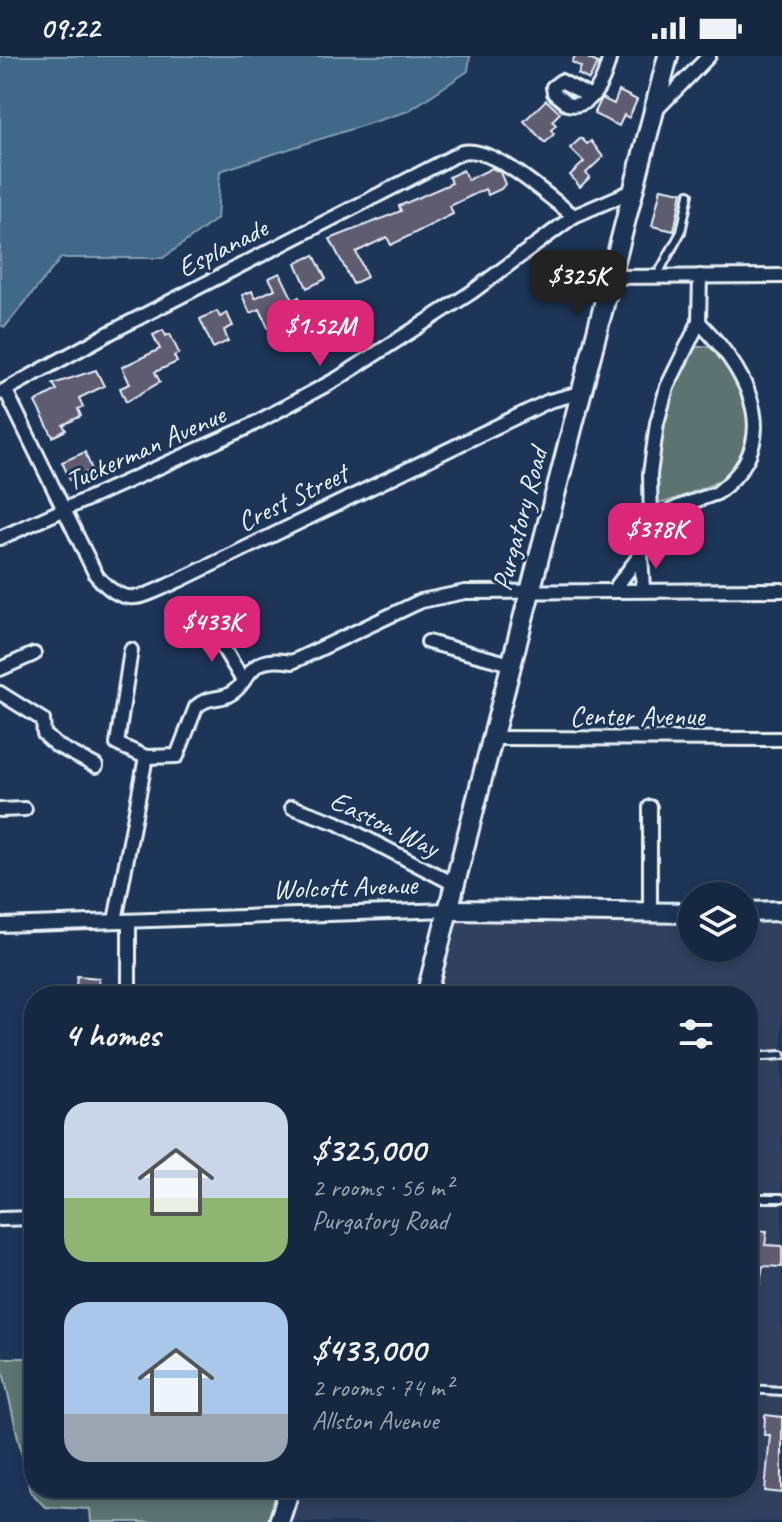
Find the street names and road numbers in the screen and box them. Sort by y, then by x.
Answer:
street label: Esplanade [172,209,275,285]
street label: Tuckerman Avenue [60,396,232,498]
street label: Purgatory Road [484,440,556,594]
street label: Crest Street [231,454,356,539]
street label: Center Avenue [570,698,706,733]
street label: Easton Way [325,782,447,866]
street label: Wolcott Avenue [272,866,420,907]

